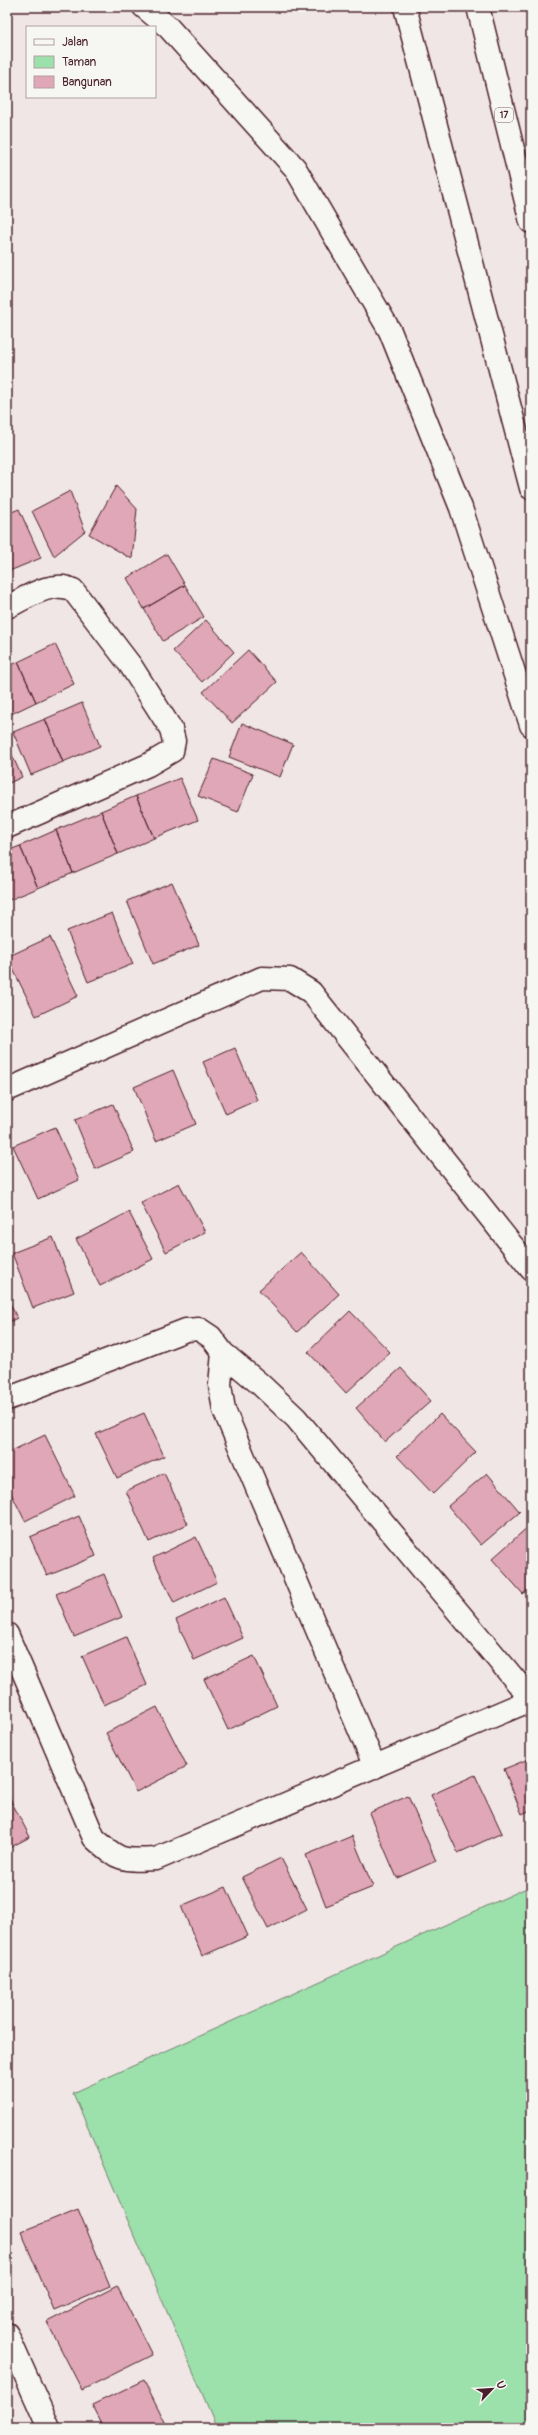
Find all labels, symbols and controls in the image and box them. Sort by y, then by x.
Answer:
legend [26,26,156,98]
text: Jalan [62,35,88,50]
text: Taman [62,55,96,70]
text: Bangunan [62,75,112,90]
road number: 17 [495,108,513,122]
north arrow [472,2369,512,2409]
text: U [493,2379,508,2391]

